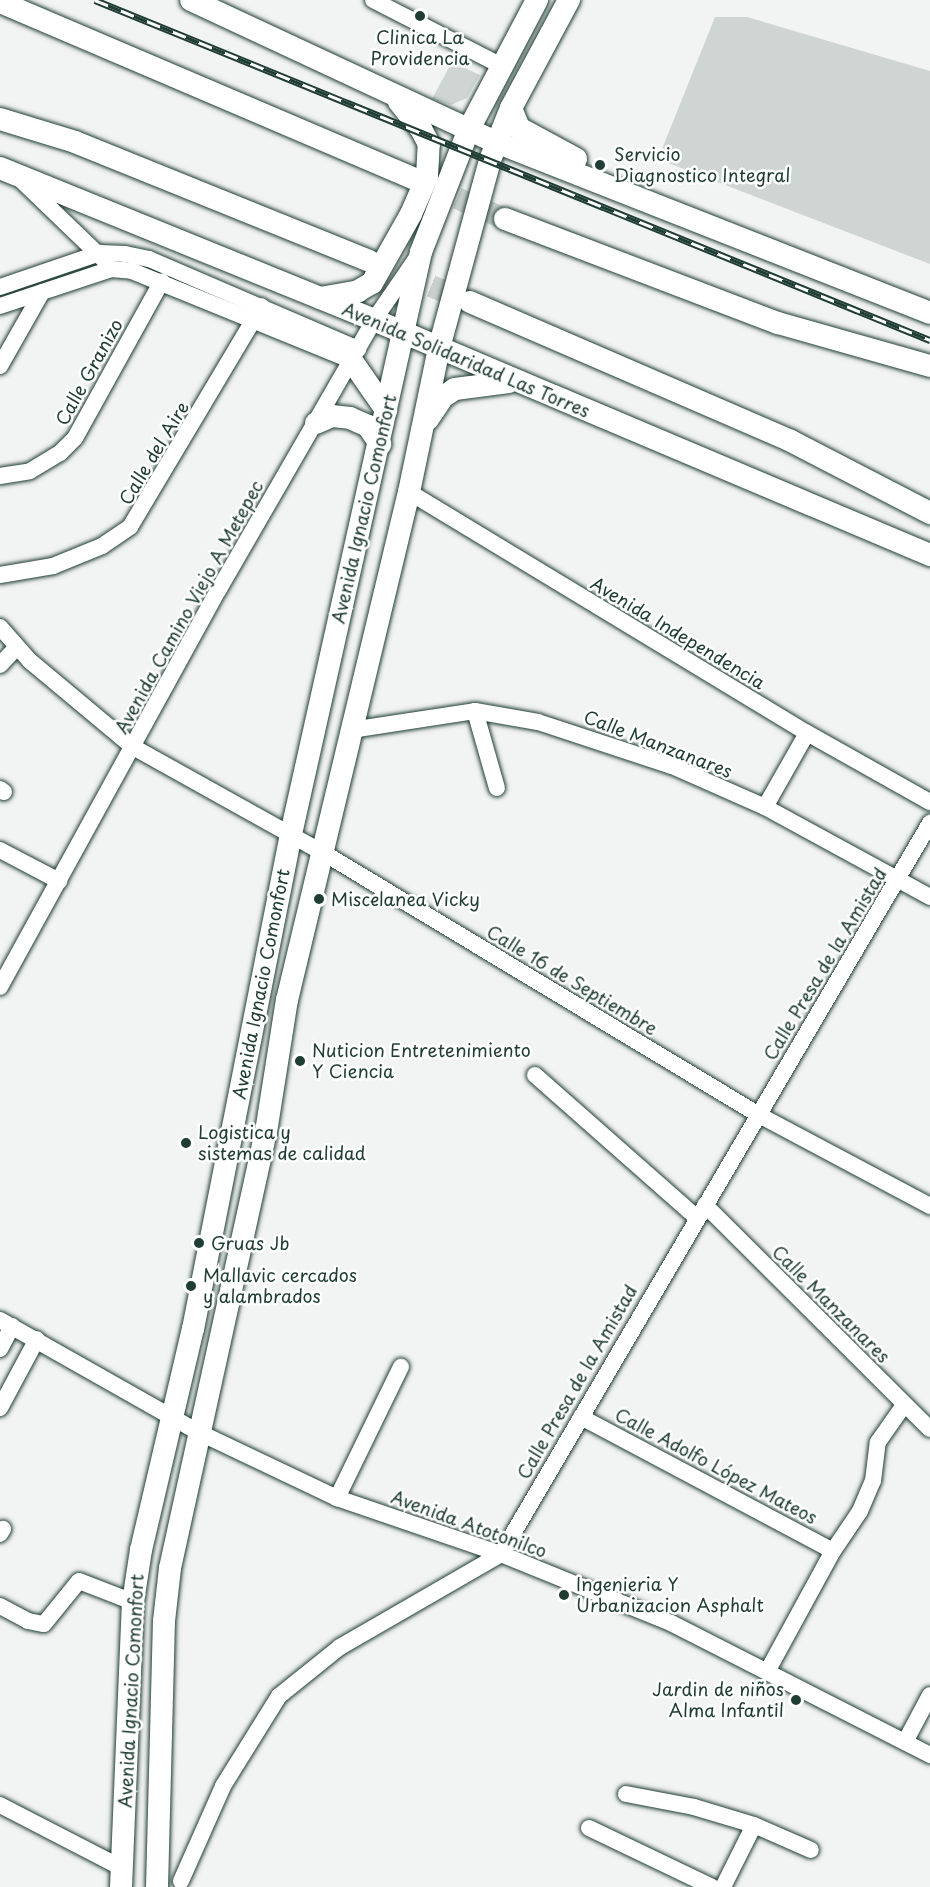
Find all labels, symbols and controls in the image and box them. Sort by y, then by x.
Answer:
marker: Clinica La Providencia [411,7,429,25]
place label: Clinica La Providencia [370,27,470,70]
place label: Servicio Diagnostico Integral [614,144,790,186]
marker: Servicio Diagnostico Integral [591,156,609,174]
street label: Avenida Solidaridad Las Torres [338,298,594,422]
street label: Calle Granizo [51,315,127,429]
street label: Avenida Ignacio Comonfort [327,392,401,626]
street label: Calle del Aire [114,397,194,509]
street label: Avenida Camino Viejo A Metepec [110,477,268,737]
street label: Avenida Independencia [587,572,769,694]
street label: Calle Manzanares [581,706,735,782]
street label: Calle Presa de la Amistad [758,863,892,1065]
street label: Avenida Ignacio Comonfort [228,866,294,1102]
place label: Miscelanea Vicky [331,888,481,910]
marker: Miscelanea Vicky [312,892,326,906]
street label: Calle 16 de Septiembre [481,919,663,1041]
place label: Nuticion Entretenimiento Y Ciencia [312,1040,531,1082]
marker: Nuticion Entretenimiento Y Ciencia [293,1054,307,1068]
place label: Logistica y sistemas de calidad [198,1122,366,1164]
marker: Logistica y sistemas de calidad [179,1136,193,1150]
place label: Gruas Jb [211,1232,291,1254]
marker: Gruas Jb [192,1236,206,1250]
street label: Calle Manzanares [768,1241,894,1367]
place label: Mallavic cercados y alambrados [203,1265,357,1308]
marker: Mallavic cercados y alambrados [184,1279,198,1293]
street label: Calle Presa de la Amistad [512,1280,642,1484]
street label: Calle Adolfo López Mateos [611,1403,821,1529]
street label: Avenida Atotonilco [389,1486,549,1562]
street label: Avenida Ignacio Comonfort [114,1573,148,1809]
place label: Ingenieria Y Urbanizacion Asphalt [576,1574,763,1616]
marker: Ingenieria Y Urbanizacion Asphalt [557,1588,571,1602]
place label: Jardin de niños Alma Infantil [651,1679,784,1722]
marker: Jardin de niños Alma Infantil [789,1693,803,1707]

